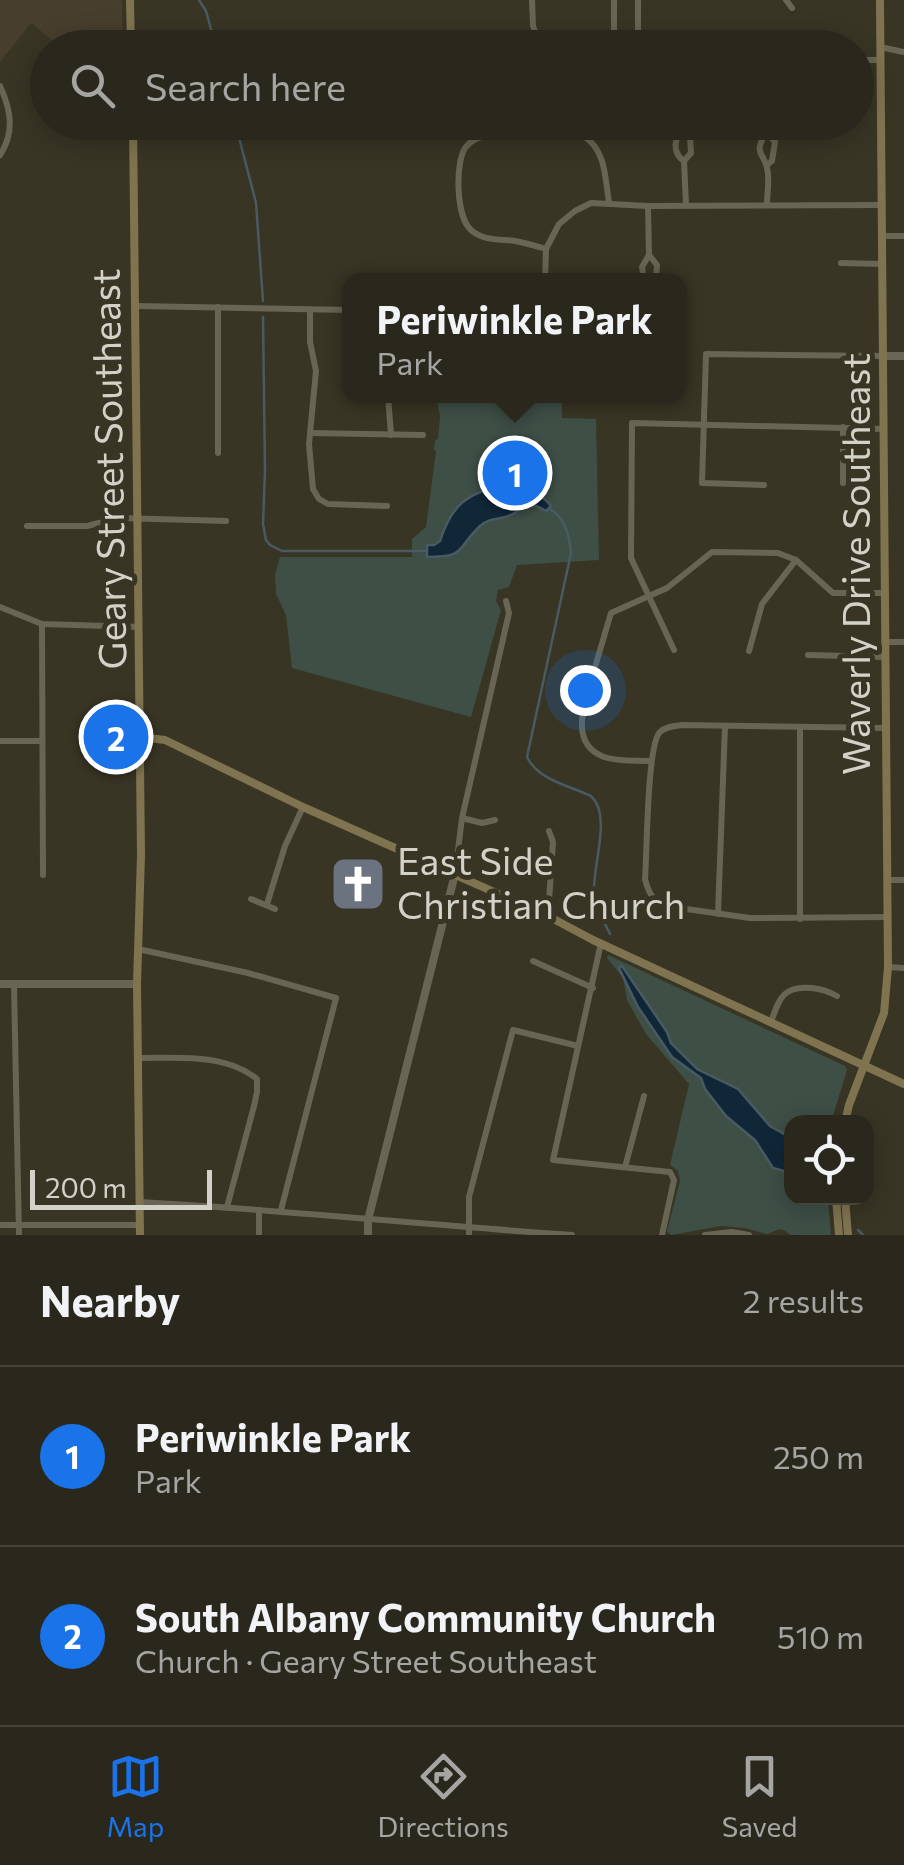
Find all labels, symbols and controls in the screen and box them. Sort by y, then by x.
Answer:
search box [30,30,874,140]
icon: search [65,58,120,113]
text: Search here [145,62,346,109]
street label: Geary Street Southeast [81,268,134,670]
popup [342,273,687,403]
text: Periwinkle Park [376,295,653,342]
text: Park [376,342,443,382]
street label: Waverly Drive Southeast [831,353,878,775]
pin: 1 [482,436,548,510]
your location [560,665,611,716]
pin: 2 [84,700,148,774]
place label: East Side Christian Church [397,836,685,927]
church icon: East Side Christian Church [328,854,388,914]
map controls [784,1115,874,1205]
button: locate [784,1115,874,1205]
scale bar [30,1165,212,1210]
text: 200 m [45,1170,127,1204]
text: Nearby [40,1274,180,1326]
text: 2 results [743,1280,864,1320]
text: Periwinkle Park [135,1413,411,1460]
text: 1 [65,1436,80,1476]
text: 250 m [773,1436,864,1476]
text: Park [135,1460,202,1500]
text: South Albany Community Church [135,1593,716,1640]
text: 2 [63,1616,82,1656]
text: 510 m [777,1616,864,1656]
text: Church · Geary Street Southeast [135,1640,597,1680]
tab: Map [107,1749,164,1843]
tab: Directions [377,1749,509,1843]
tab: Saved [722,1749,797,1843]

